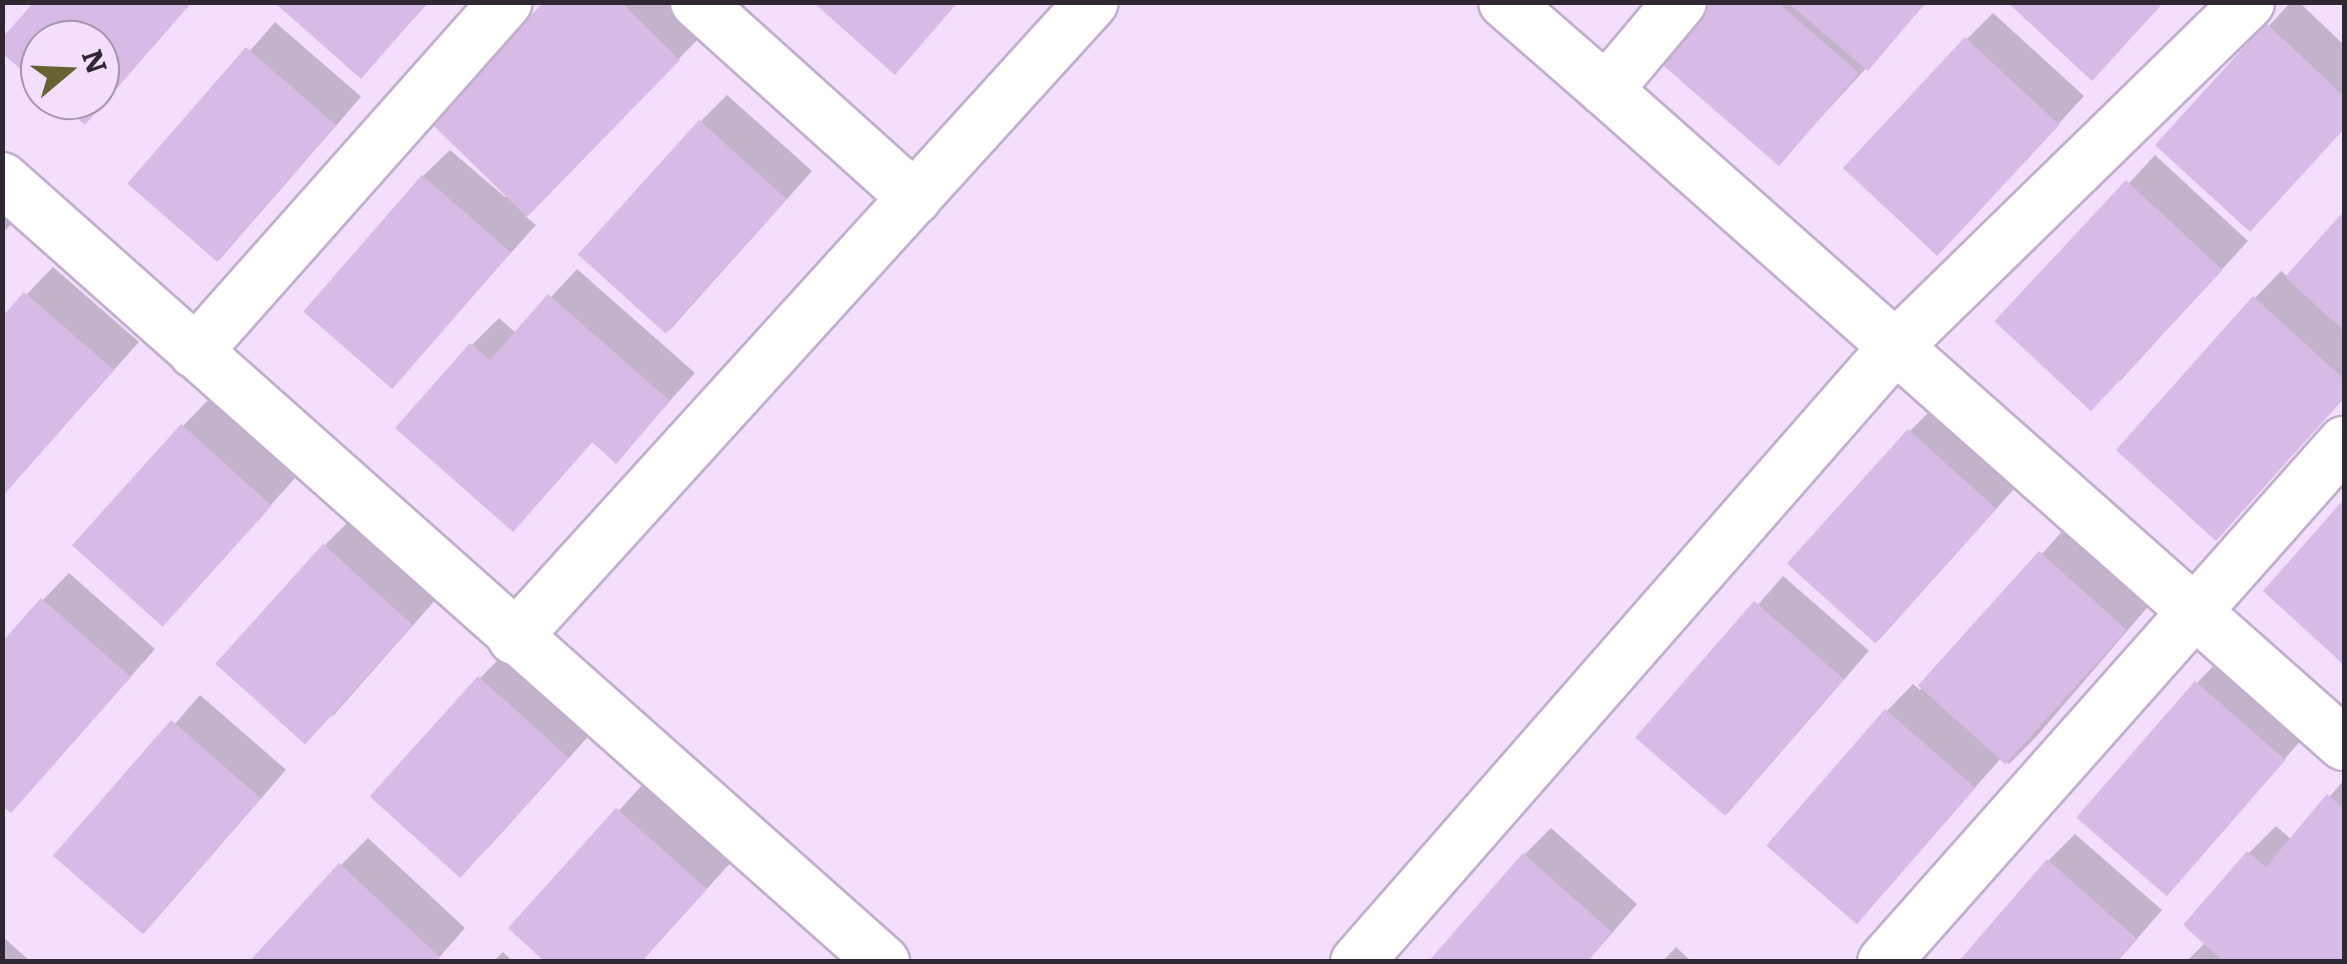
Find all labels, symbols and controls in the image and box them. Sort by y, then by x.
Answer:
north arrow [20,20,120,120]
text: N [73,43,120,79]

